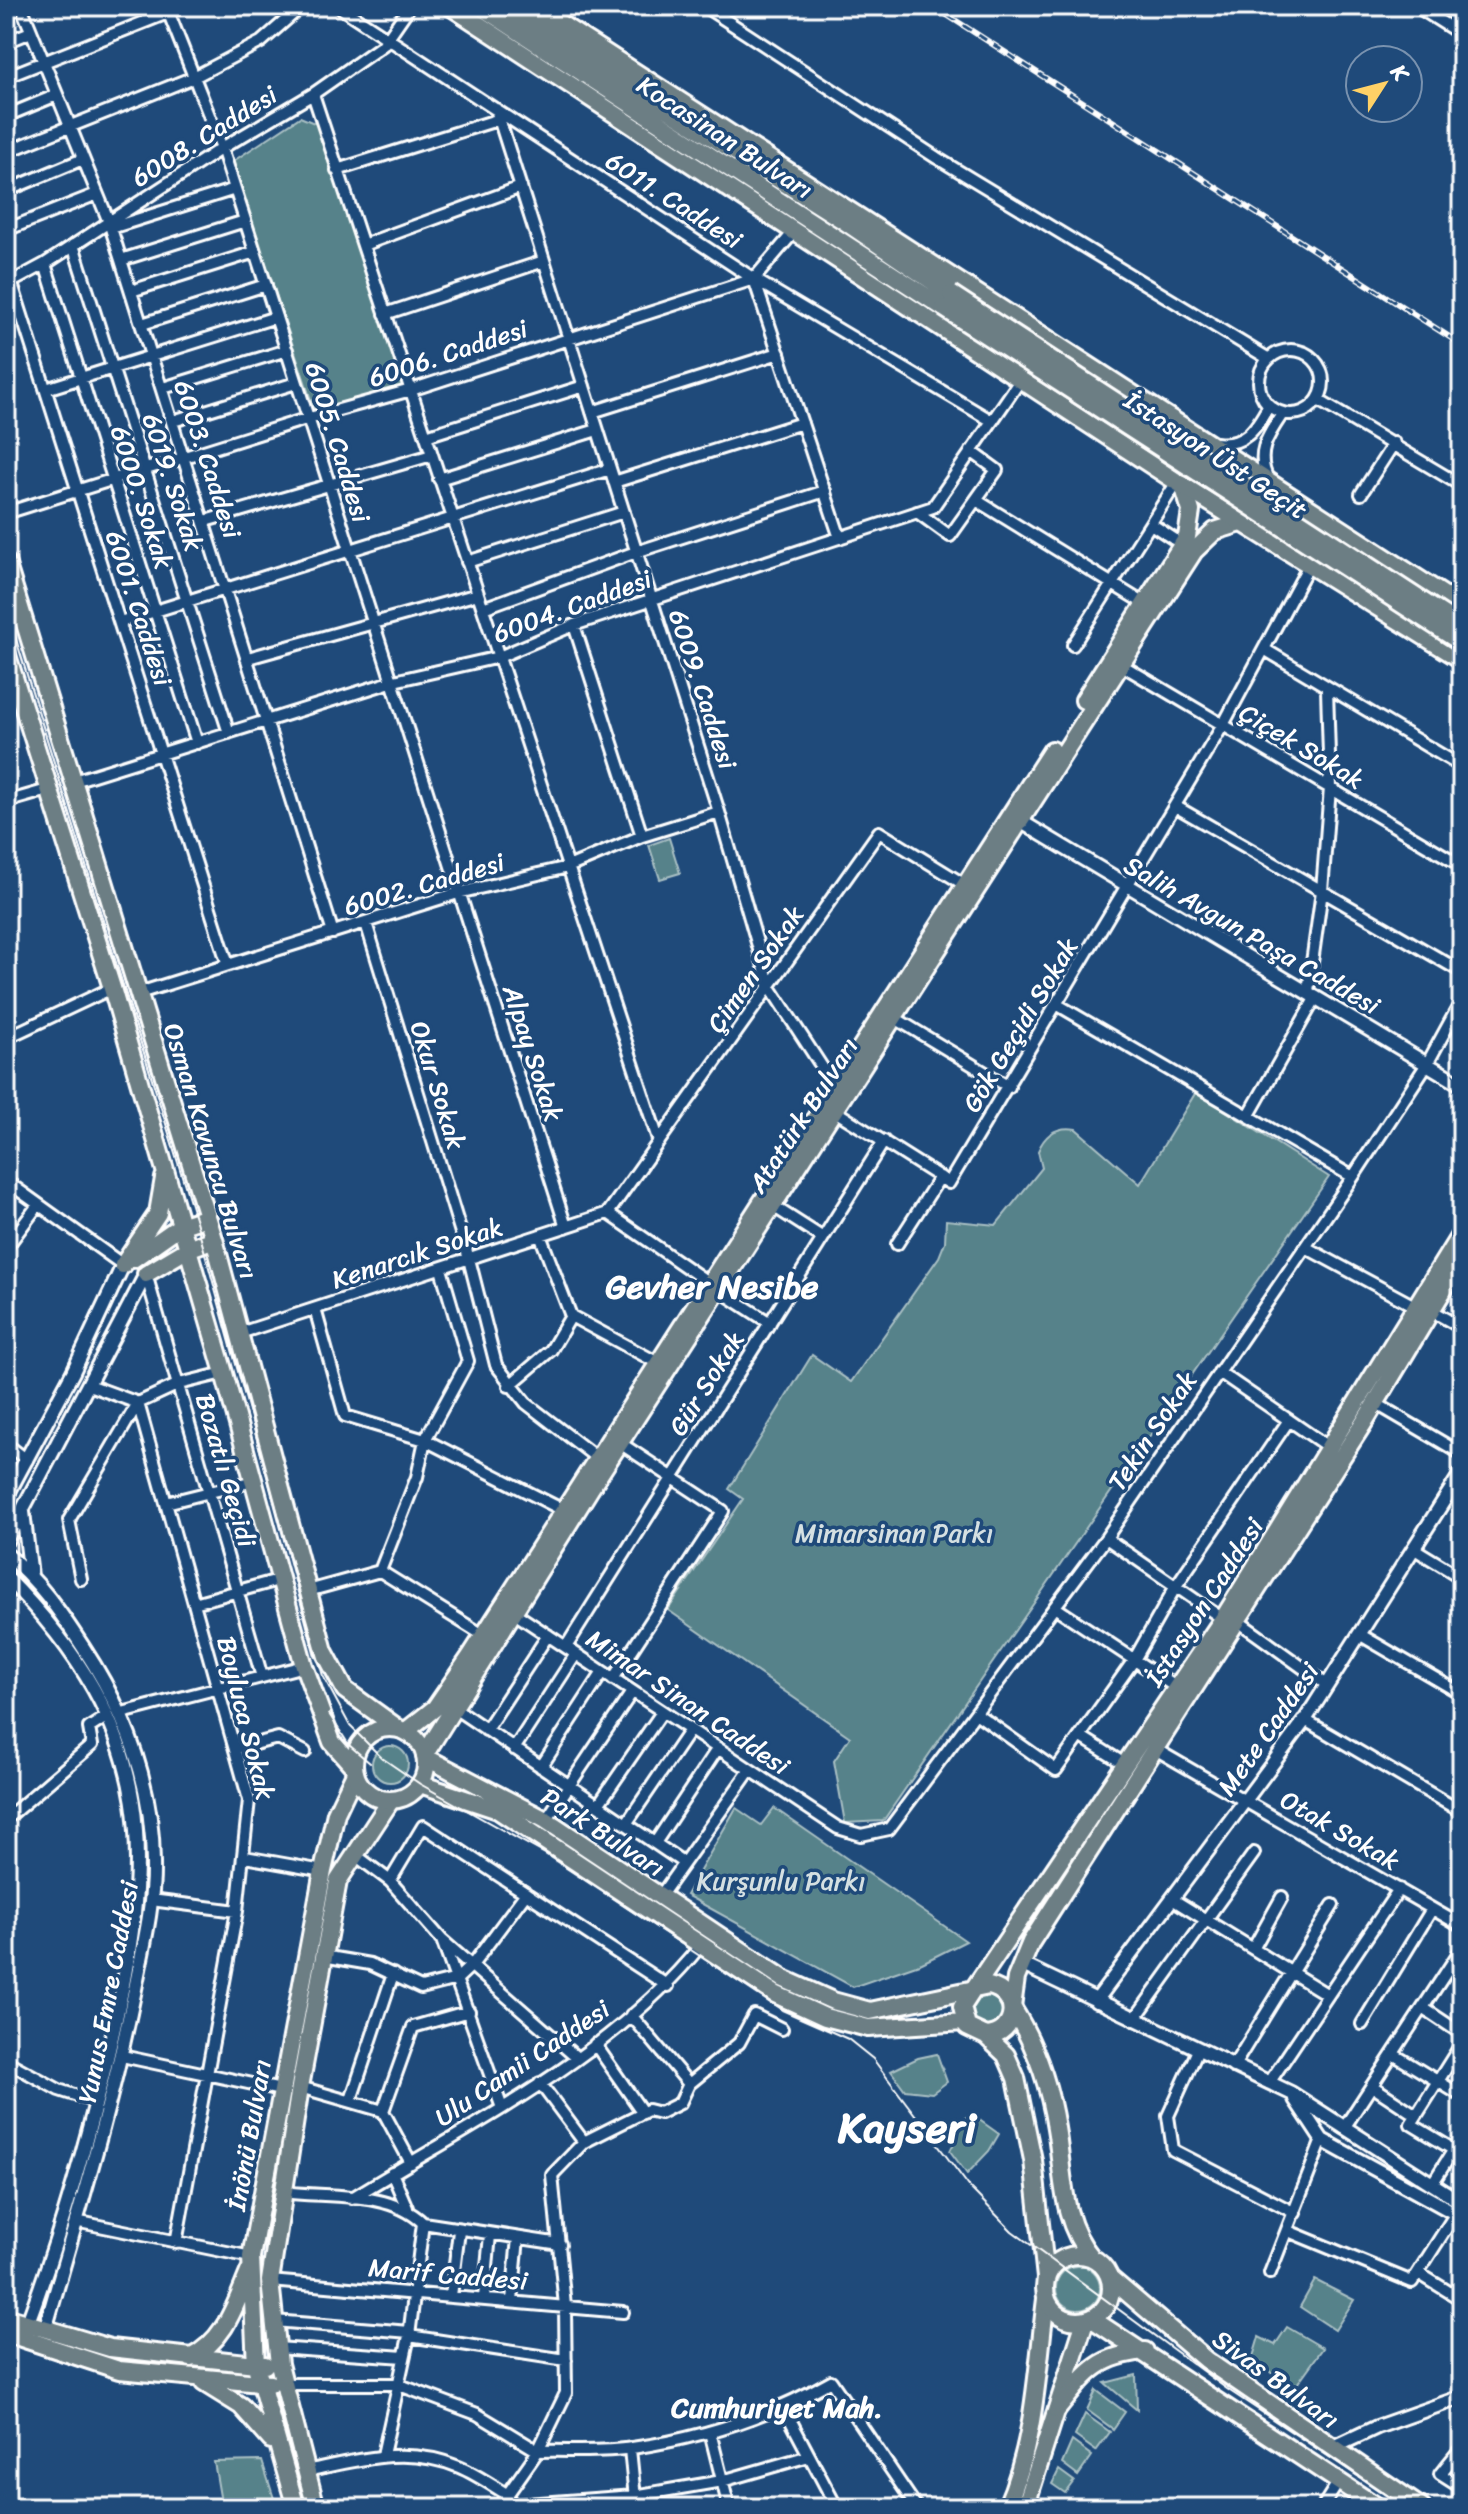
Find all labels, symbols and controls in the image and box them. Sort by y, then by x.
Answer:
north arrow [1344,44,1424,124]
text: K [1379,55,1420,91]
street label: Kocasinan Bulvarı [627,62,823,212]
street label: 6008. Caddesi [122,72,287,199]
street label: 6011. Caddesi [596,138,753,262]
street label: 6006. Caddesi [362,305,534,400]
street label: 6005. Caddesi [292,356,385,529]
street label: 6003. Caddesi [161,374,256,545]
street label: İstasyon Üst Geçit [1114,377,1317,532]
street label: 6019. Sokak [129,407,217,557]
street label: 6000. Sokak [97,419,187,575]
street label: 6001. Caddesi [92,524,186,693]
street label: 6004. Caddesi [486,556,659,656]
street label: 6009. Caddesi [655,603,751,776]
street label: Çiçek Sokak [1230,690,1374,802]
street label: 6002. Caddesi [338,839,510,929]
street label: Salih Avgun Paşa Caddesi [1115,843,1390,1028]
street label: Çimen Sokak [694,895,816,1043]
street label: Gök Geçidi Sokak [949,928,1091,1122]
street label: Alpay Sokak [489,978,577,1128]
street label: Okur Sokak [397,1015,479,1155]
street label: Osman Kavuncu Bulvarı [150,1017,272,1285]
street label: Atatürk Bulvarı [734,1028,871,1203]
street label: Kenarcık Sokak [325,1204,509,1302]
district label: Gevher Nesibe [605,1257,819,1317]
street label: Gür Sokak [655,1321,757,1445]
street label: Tekin Sokak [1095,1361,1210,1501]
street label: Bozatlı Geçidi [182,1388,270,1553]
street label: İstasyon Caddesi [1131,1507,1277,1697]
park label: Mimarsinan Parkı [795,1510,993,1556]
street label: Mimar Sinan Caddesi [577,1616,800,1788]
street label: Boyluca Sokak [203,1631,289,1805]
street label: Mete Caddesi [1205,1652,1332,1806]
street label: Park Bulvarı [531,1774,675,1890]
street label: Otak Sokak [1271,1777,1409,1883]
park label: Kurşunlu Parkı [697,1858,865,1904]
street label: Yunus Emre Caddesi [64,1876,152,2107]
street label: Ulu Camii Caddesi [425,1986,620,2139]
street label: İnönü Bulvarı [213,2056,285,2215]
district label: Kayseri [837,2091,977,2165]
street label: Marif Caddesi [367,2244,530,2304]
street label: Sivas Bulvarı [1202,2317,1350,2441]
district label: Cumhuriyet Mah. [670,2383,883,2432]

